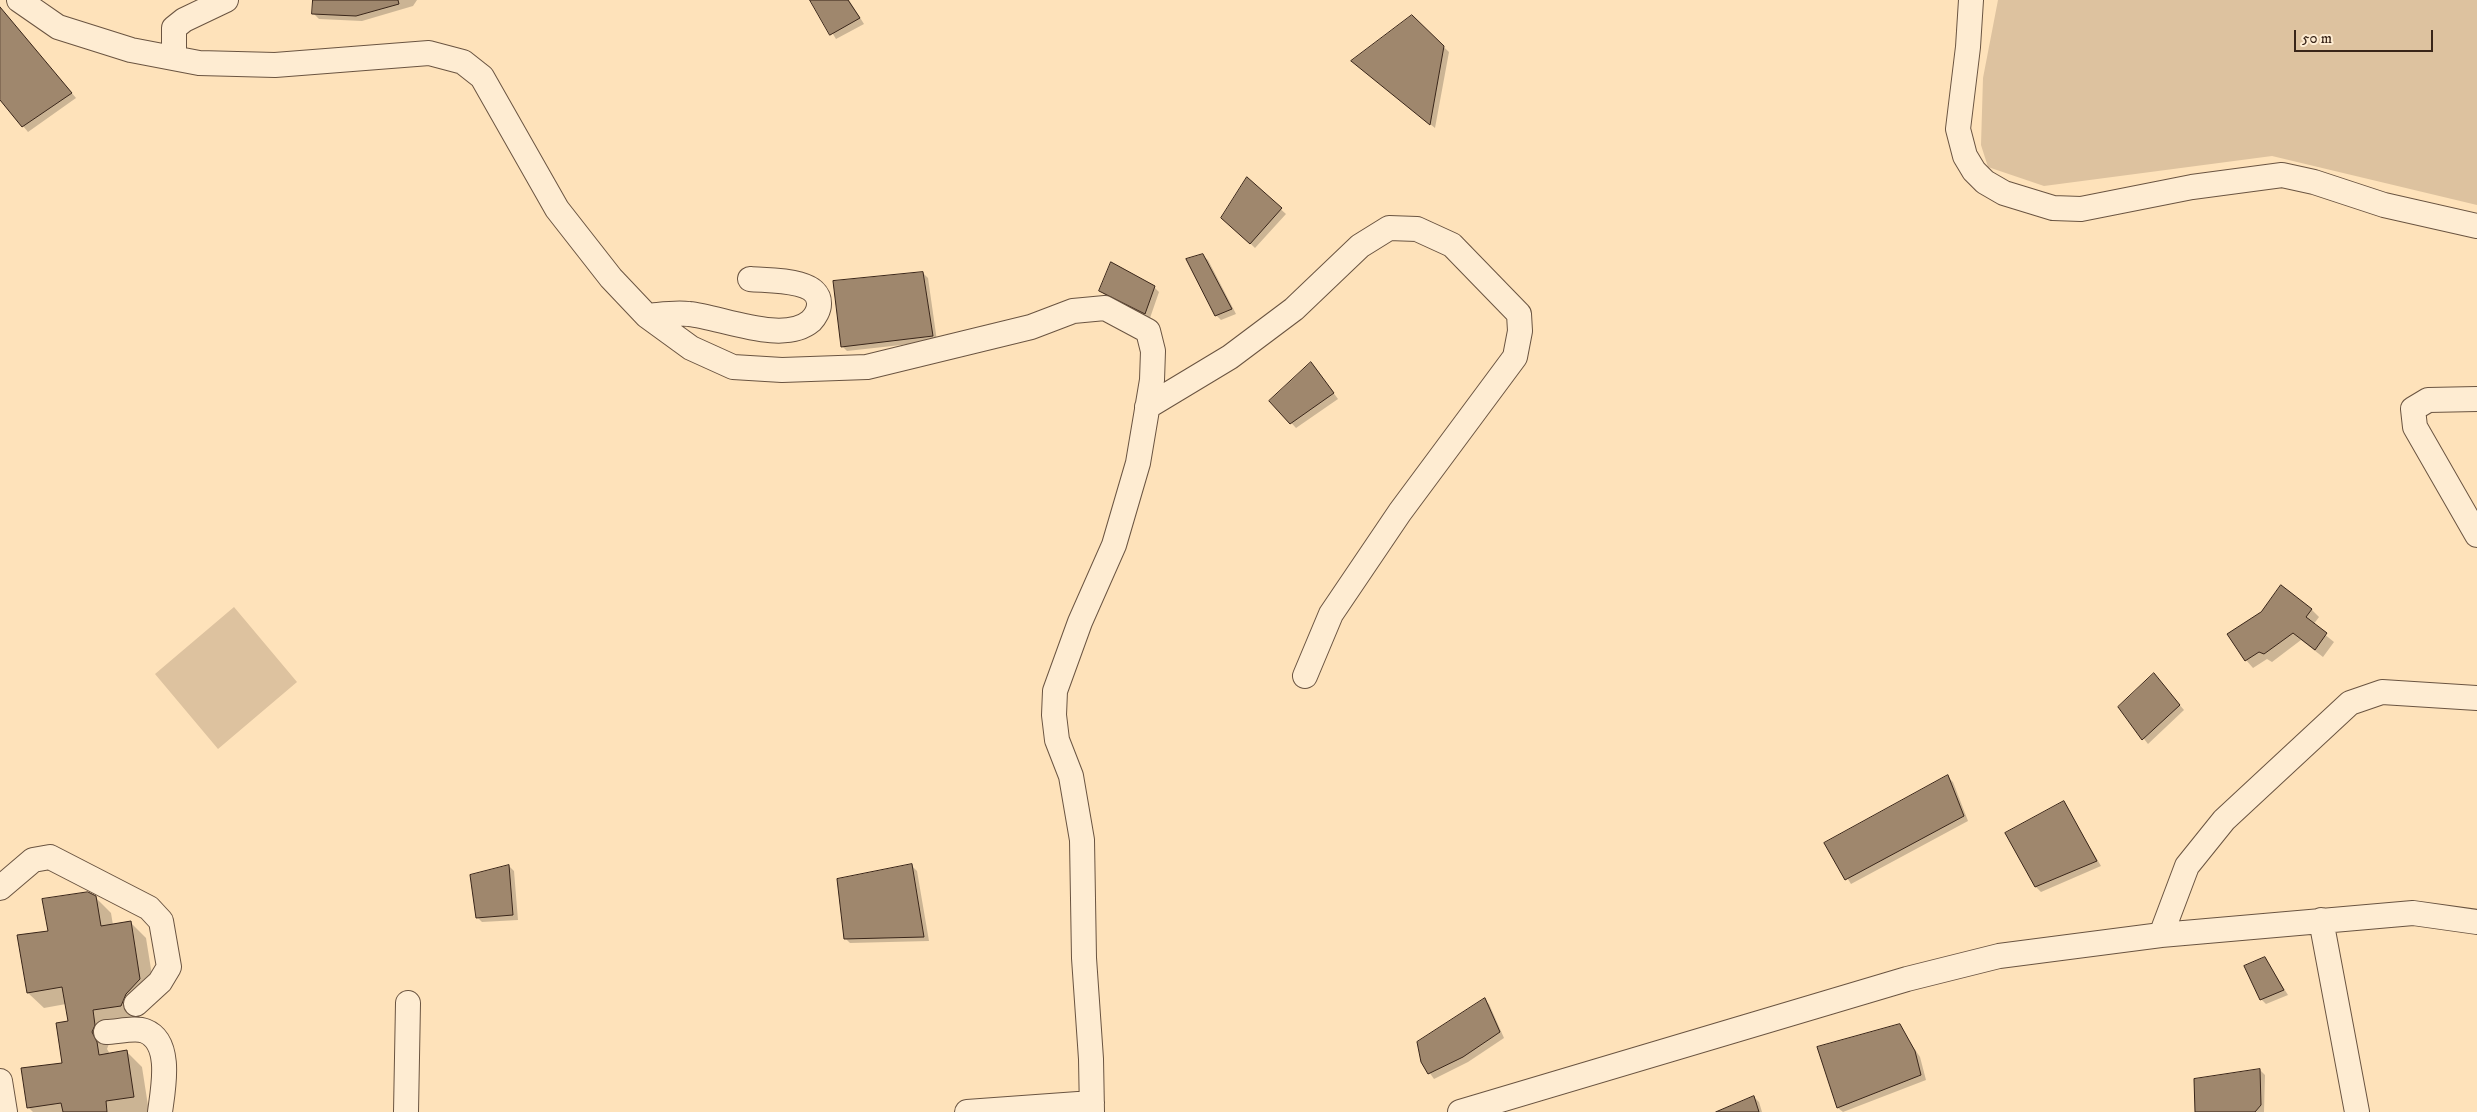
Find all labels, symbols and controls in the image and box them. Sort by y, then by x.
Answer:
scale bar [2297,20,2436,52]
text: 50 m [2302,29,2332,48]

